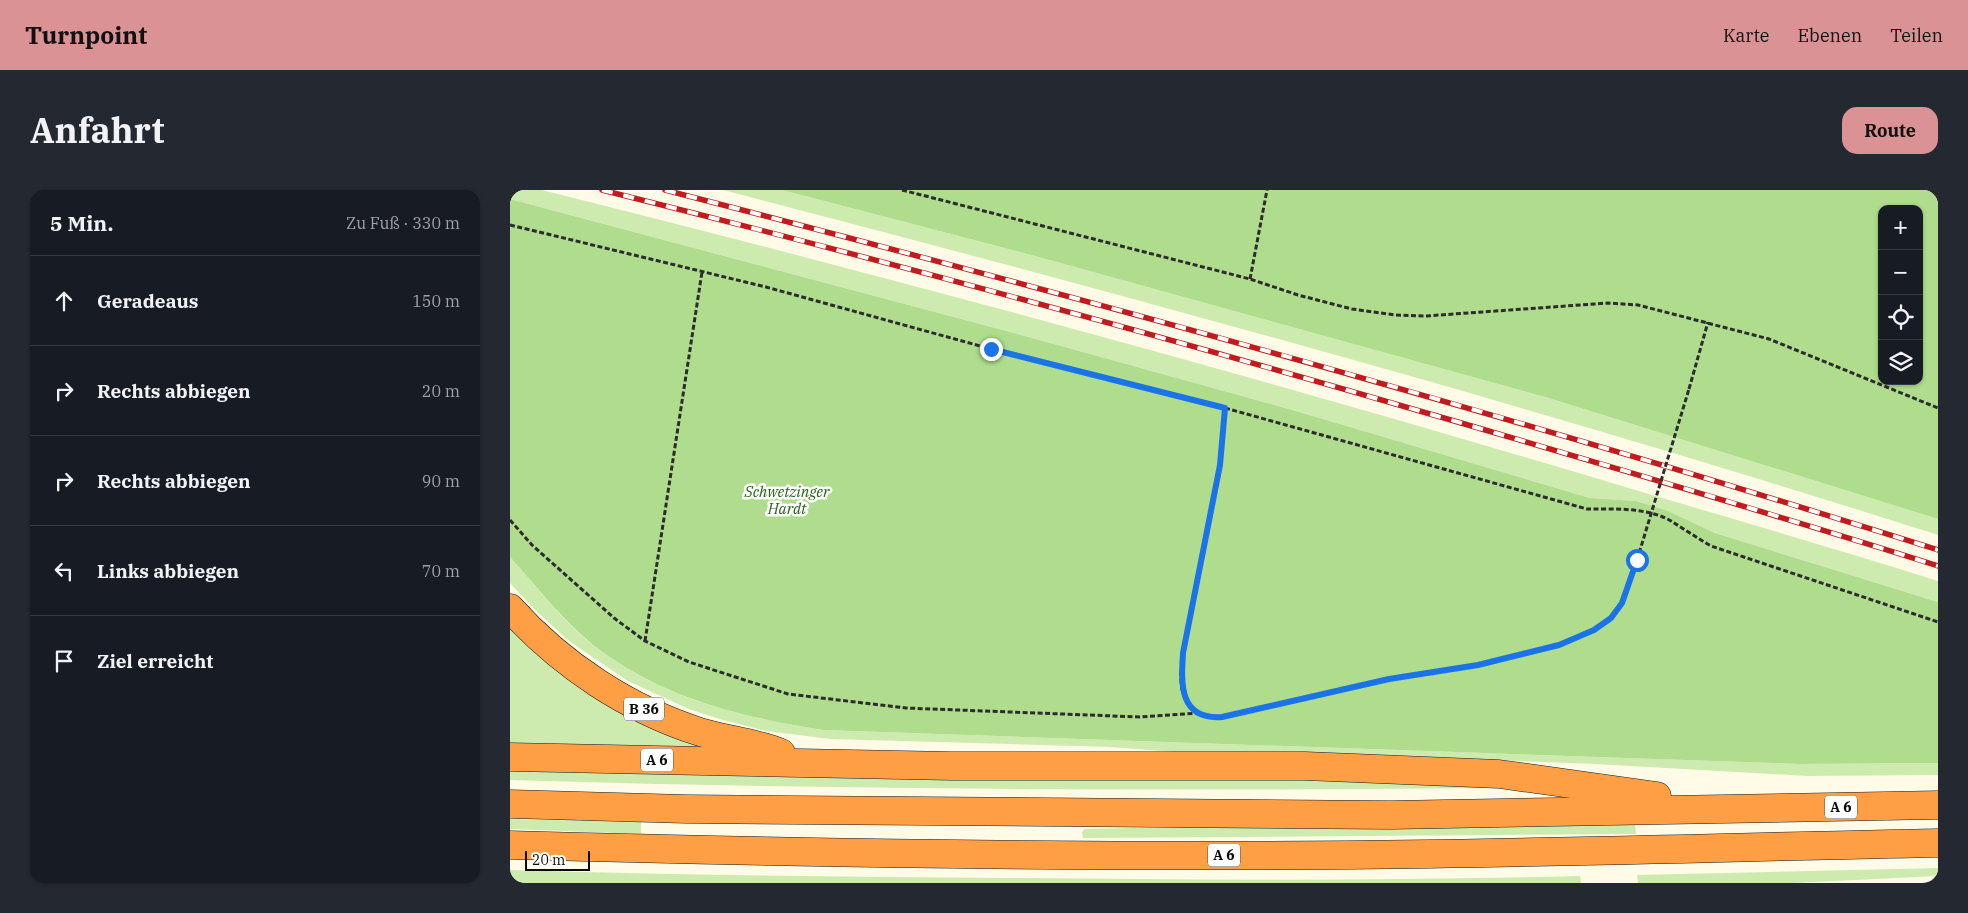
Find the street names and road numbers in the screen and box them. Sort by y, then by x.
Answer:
road number: B 36 [624,698,664,720]
road number: A 6 [641,748,673,772]
road number: A 6 [1825,796,1857,818]
road number: A 6 [1208,844,1240,866]

